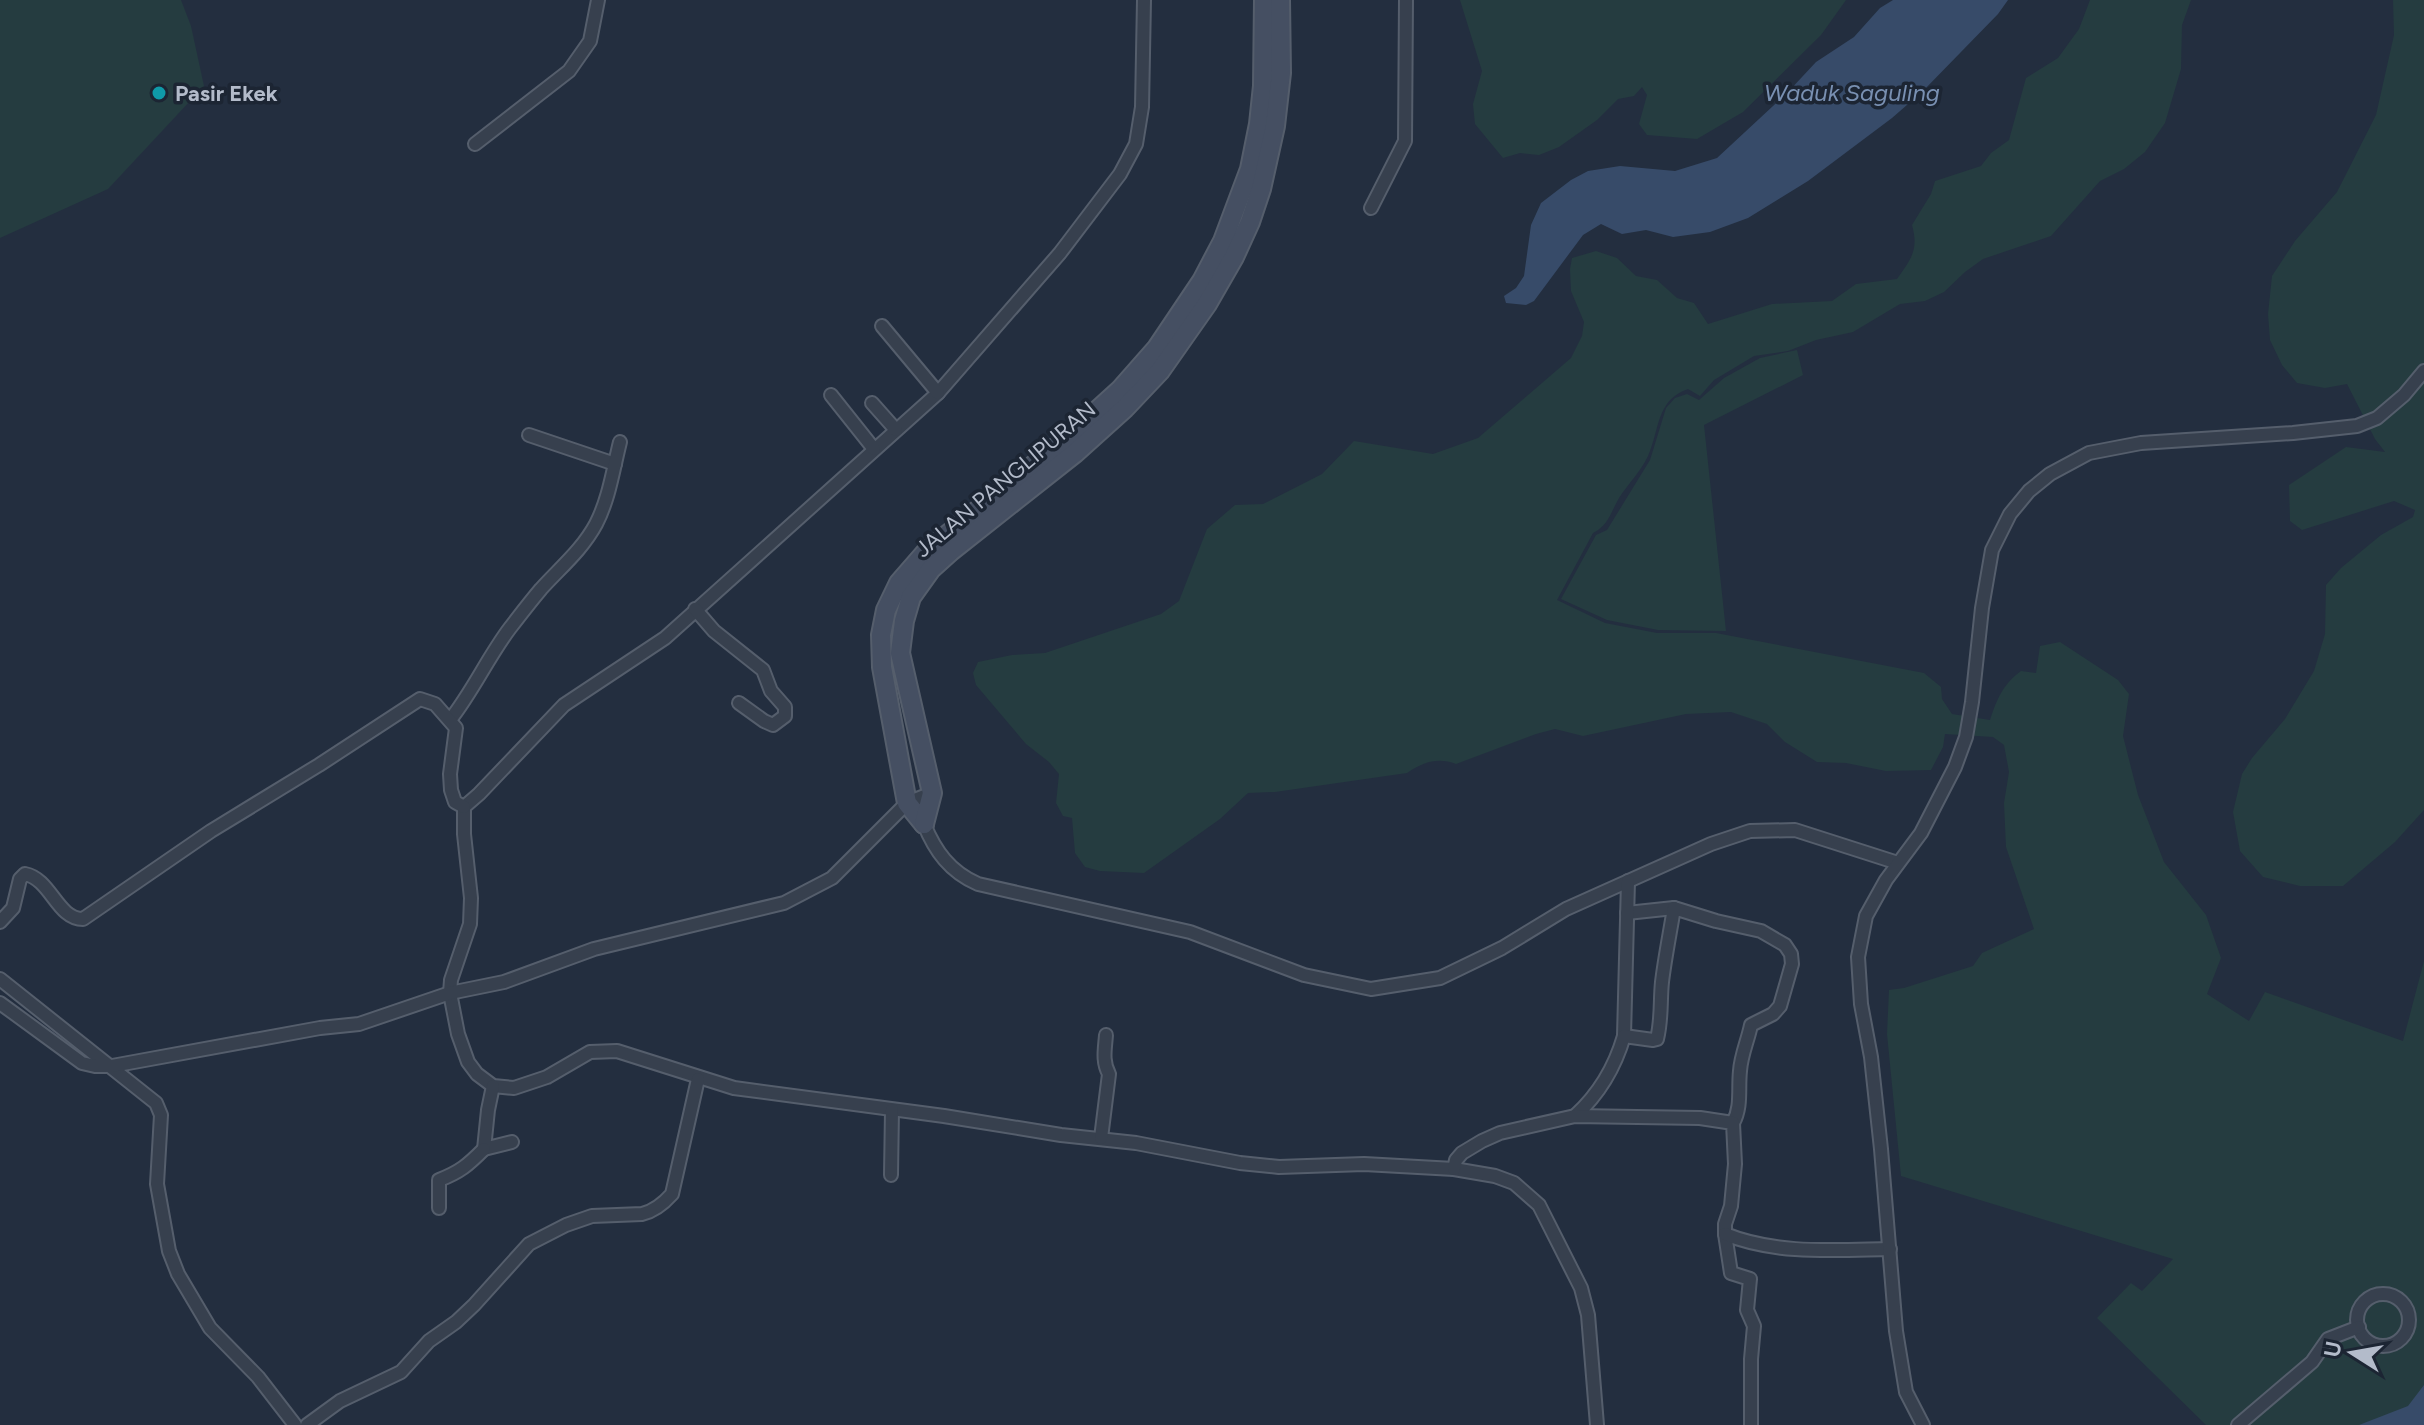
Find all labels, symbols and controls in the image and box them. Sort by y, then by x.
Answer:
water label: Waduk Saguling [1764,78,1940,107]
place label: Pasir Ekek [175,80,278,107]
marker: Pasir Ekek [150,84,168,102]
street label: JALAN PANGLIPURAN [909,396,1101,563]
north arrow [2312,1313,2392,1393]
text: U [2318,1339,2348,1359]

